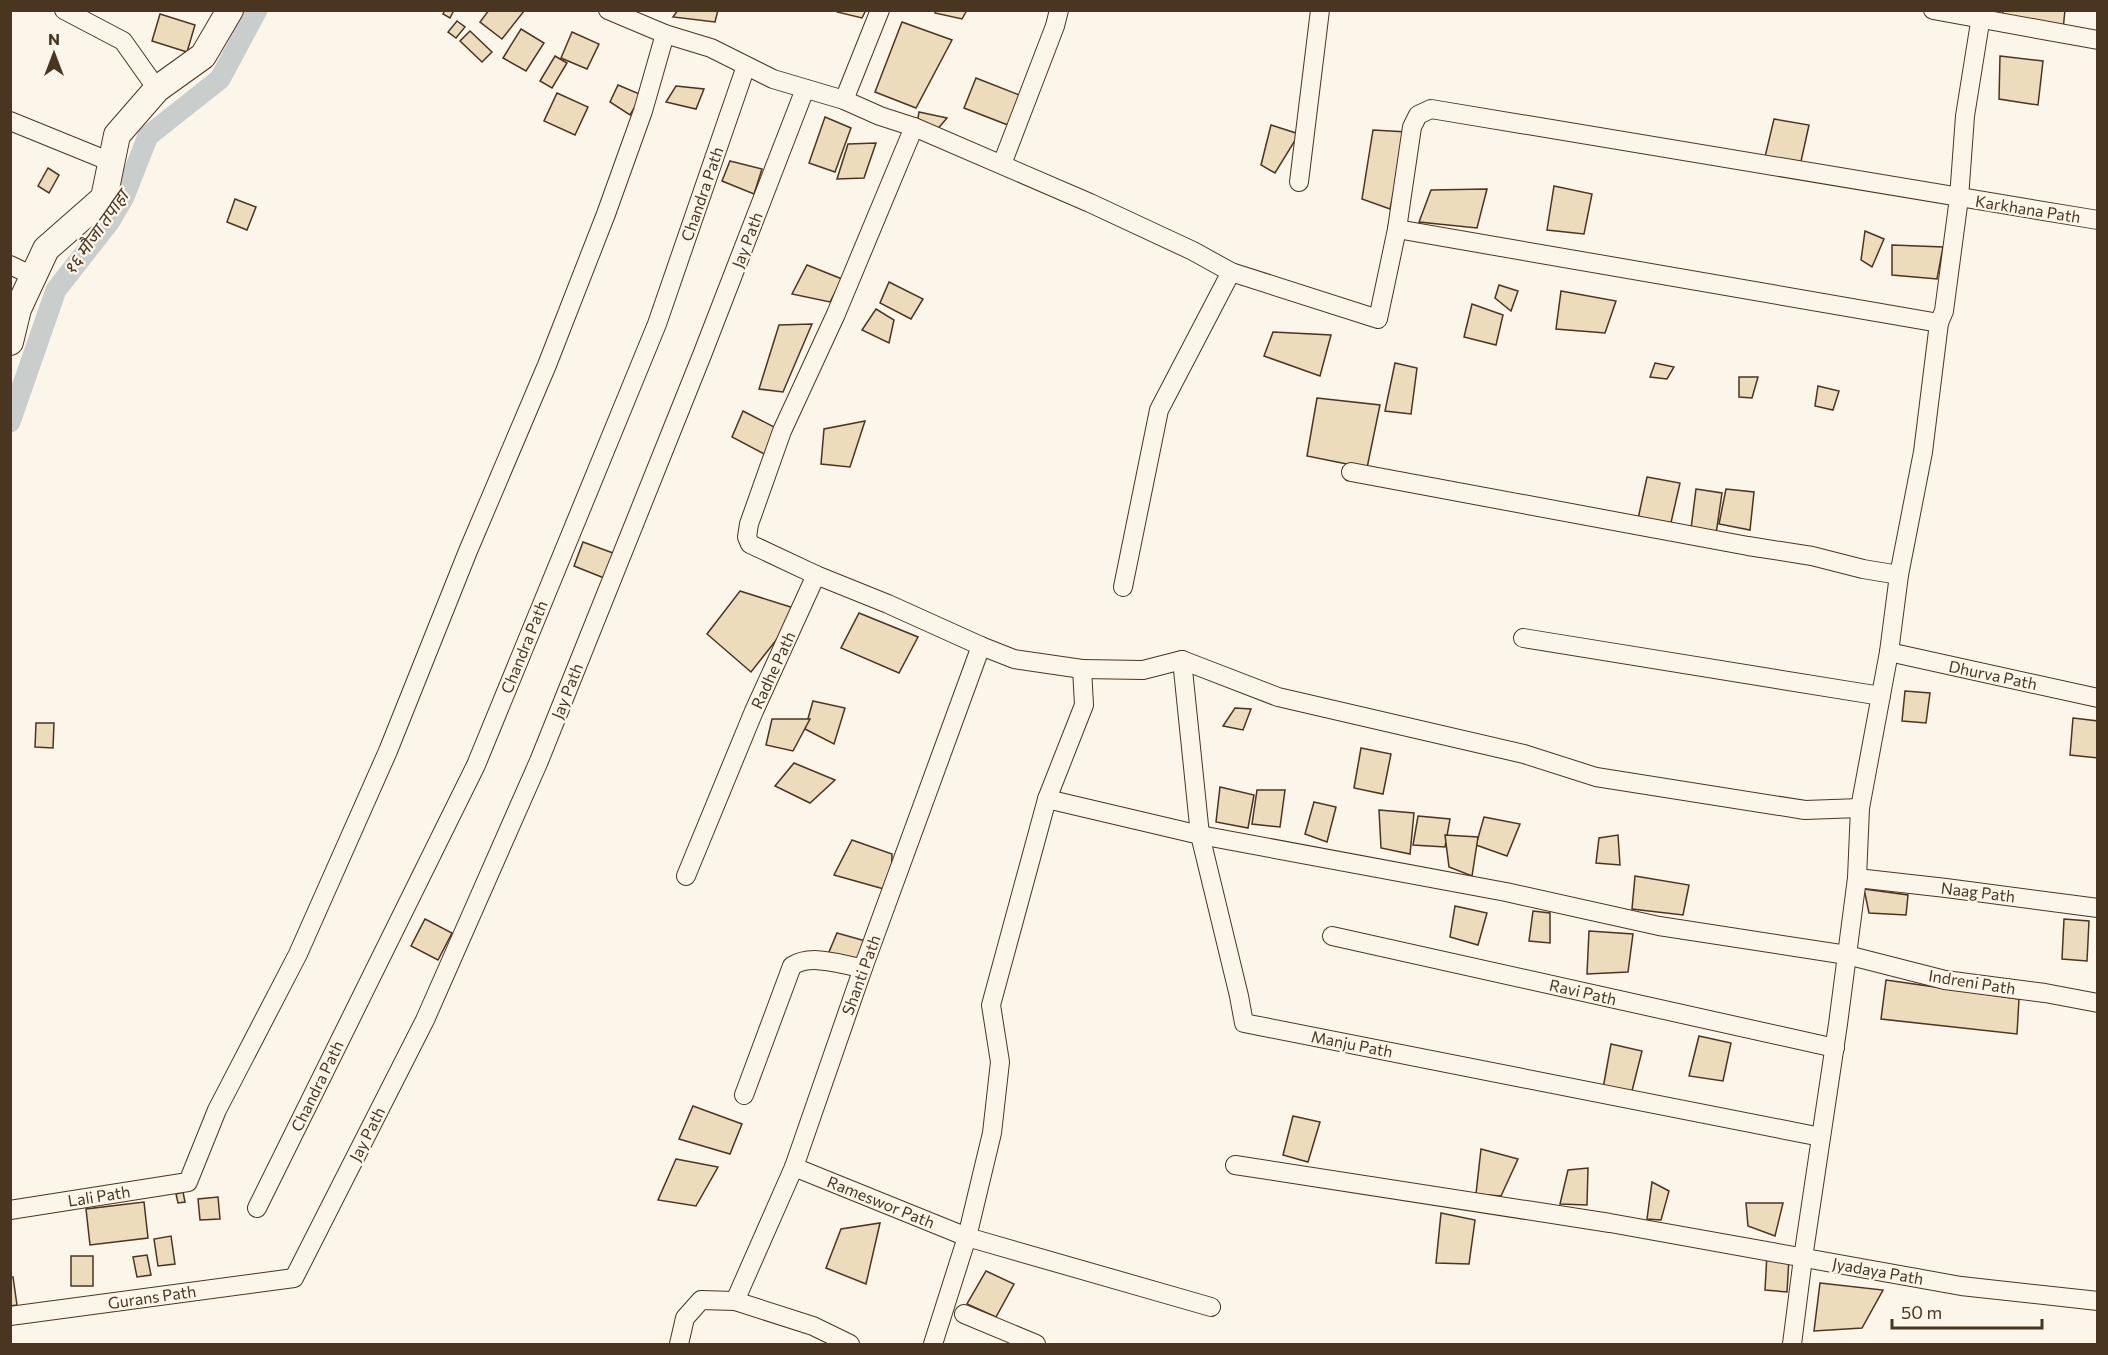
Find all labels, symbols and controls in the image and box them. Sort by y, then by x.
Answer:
north arrow [24,24,84,84]
text: N [48,29,60,48]
street label: Chandra Path [676,144,727,244]
water label: १६ मौजा तपाहा [58,183,134,279]
street label: Karkhana Path [1974,191,2082,226]
street label: Jay Path [727,209,766,270]
street label: Chandra Path [496,597,551,696]
street label: Radhe Path [746,628,799,711]
street label: Dhurva Path [1947,656,2039,693]
street label: Jay Path [547,660,586,721]
street label: Naag Path [1940,878,2016,905]
street label: Shanti Path [837,932,884,1018]
street label: Indreni Path [1927,965,2017,998]
street label: Ravi Path [1548,975,1619,1008]
street label: Manju Path [1310,1026,1395,1061]
street label: Chandra Path [286,1037,347,1134]
street label: Jay Path [345,1103,388,1164]
street label: Rameswor Path [825,1171,938,1232]
street label: Lali Path [66,1181,131,1210]
street label: Jyadaya Path [1831,1253,1925,1288]
street label: Gurans Path [107,1281,197,1312]
scale bar [1892,1292,2042,1330]
text: 50 m [1901,1301,1942,1323]

